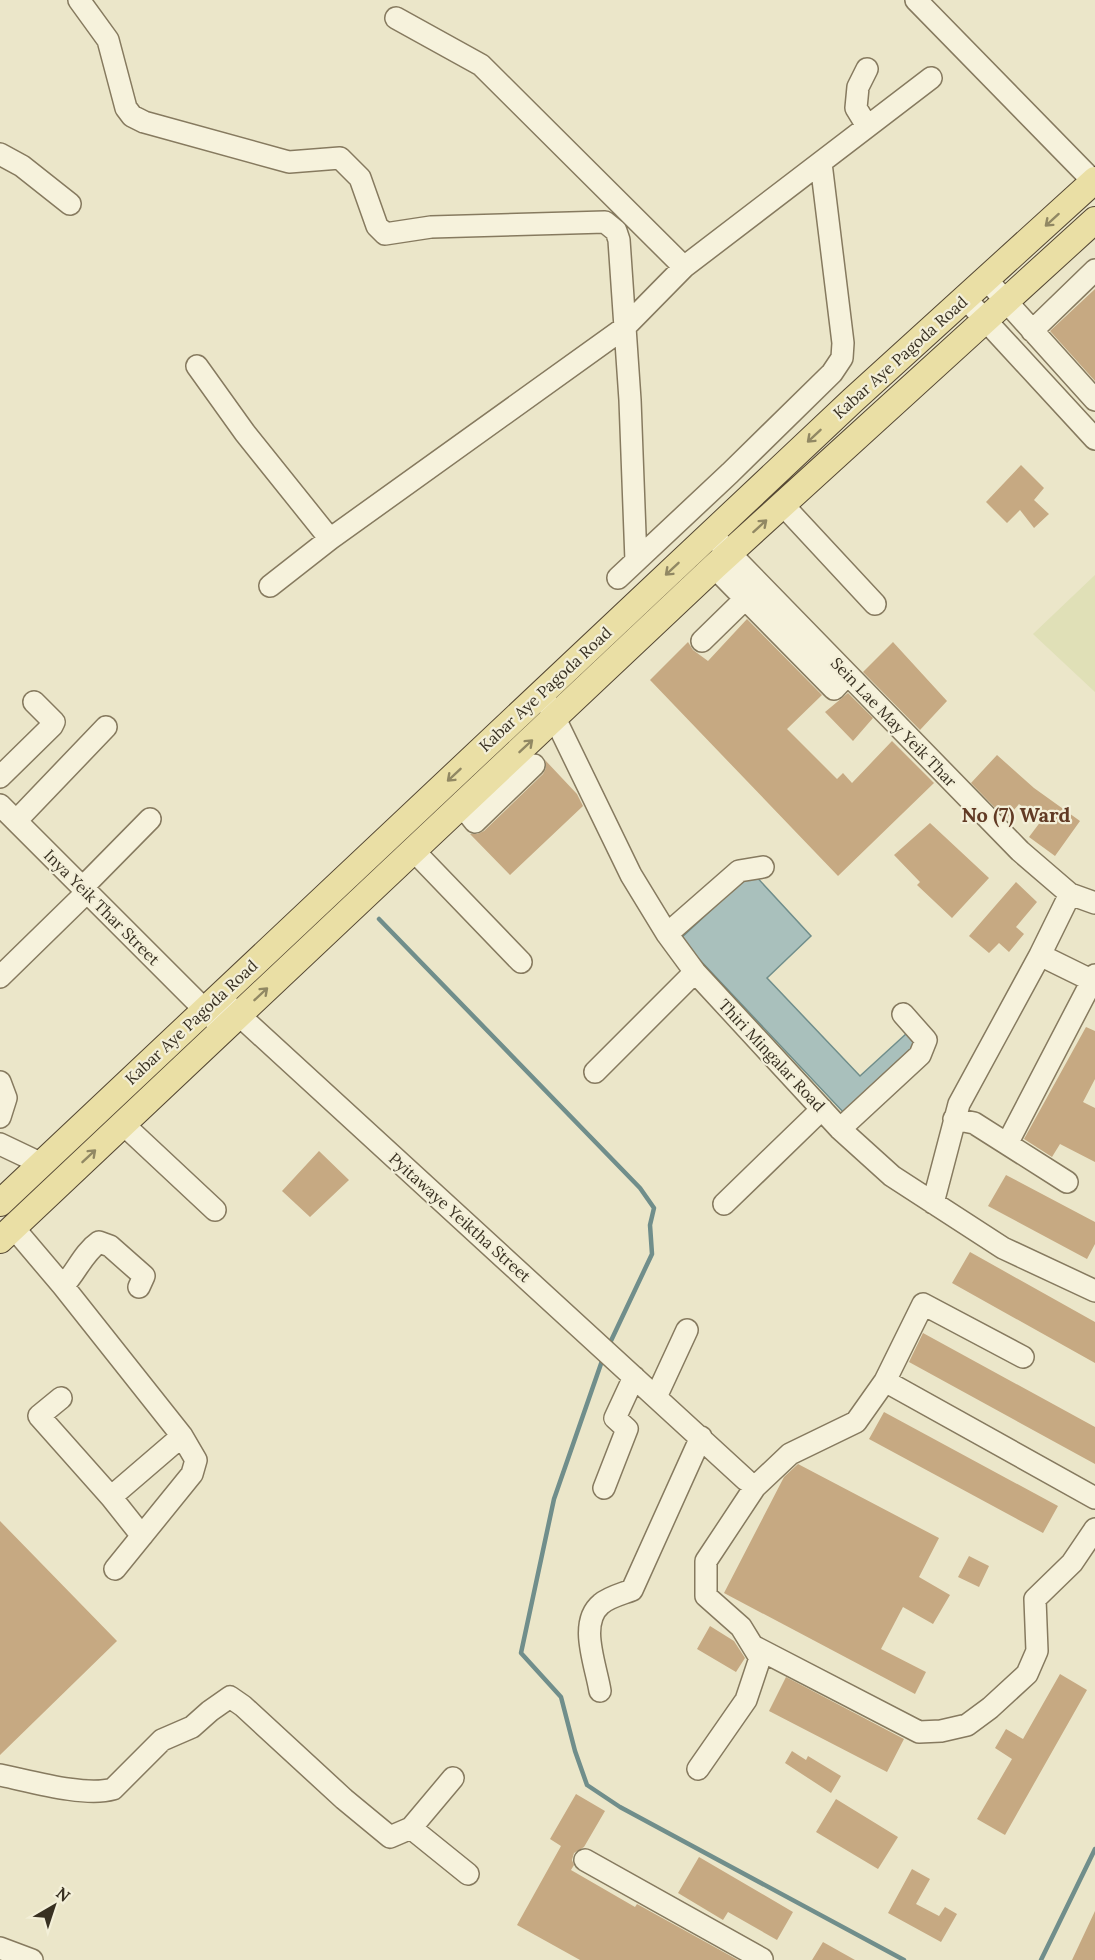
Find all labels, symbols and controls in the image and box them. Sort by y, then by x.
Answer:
one-way arrow [1044,212,1059,227]
street label: Kabar Aye Pagoda Road [829,291,972,423]
one-way arrow [807,428,822,443]
one-way arrow [752,519,767,533]
one-way arrow [665,562,680,576]
street label: Kabar Aye Pagoda Road [475,622,616,756]
street label: Sein Lae May Yeik Thar [827,653,961,791]
one-way arrow [518,739,533,753]
one-way arrow [447,768,462,782]
district label: No (7) Ward [962,802,1070,828]
street label: Inya Yeik Thar Street [40,845,165,970]
street label: Kabar Aye Pagoda Road [121,955,262,1089]
one-way arrow [254,987,269,1001]
street label: Thiri Mingalar Road [715,994,830,1116]
street label: Pyitawaye Yeiktha Street [385,1148,536,1287]
one-way arrow [81,1149,96,1164]
north arrow [24,1876,84,1936]
text: N [52,1883,75,1906]

